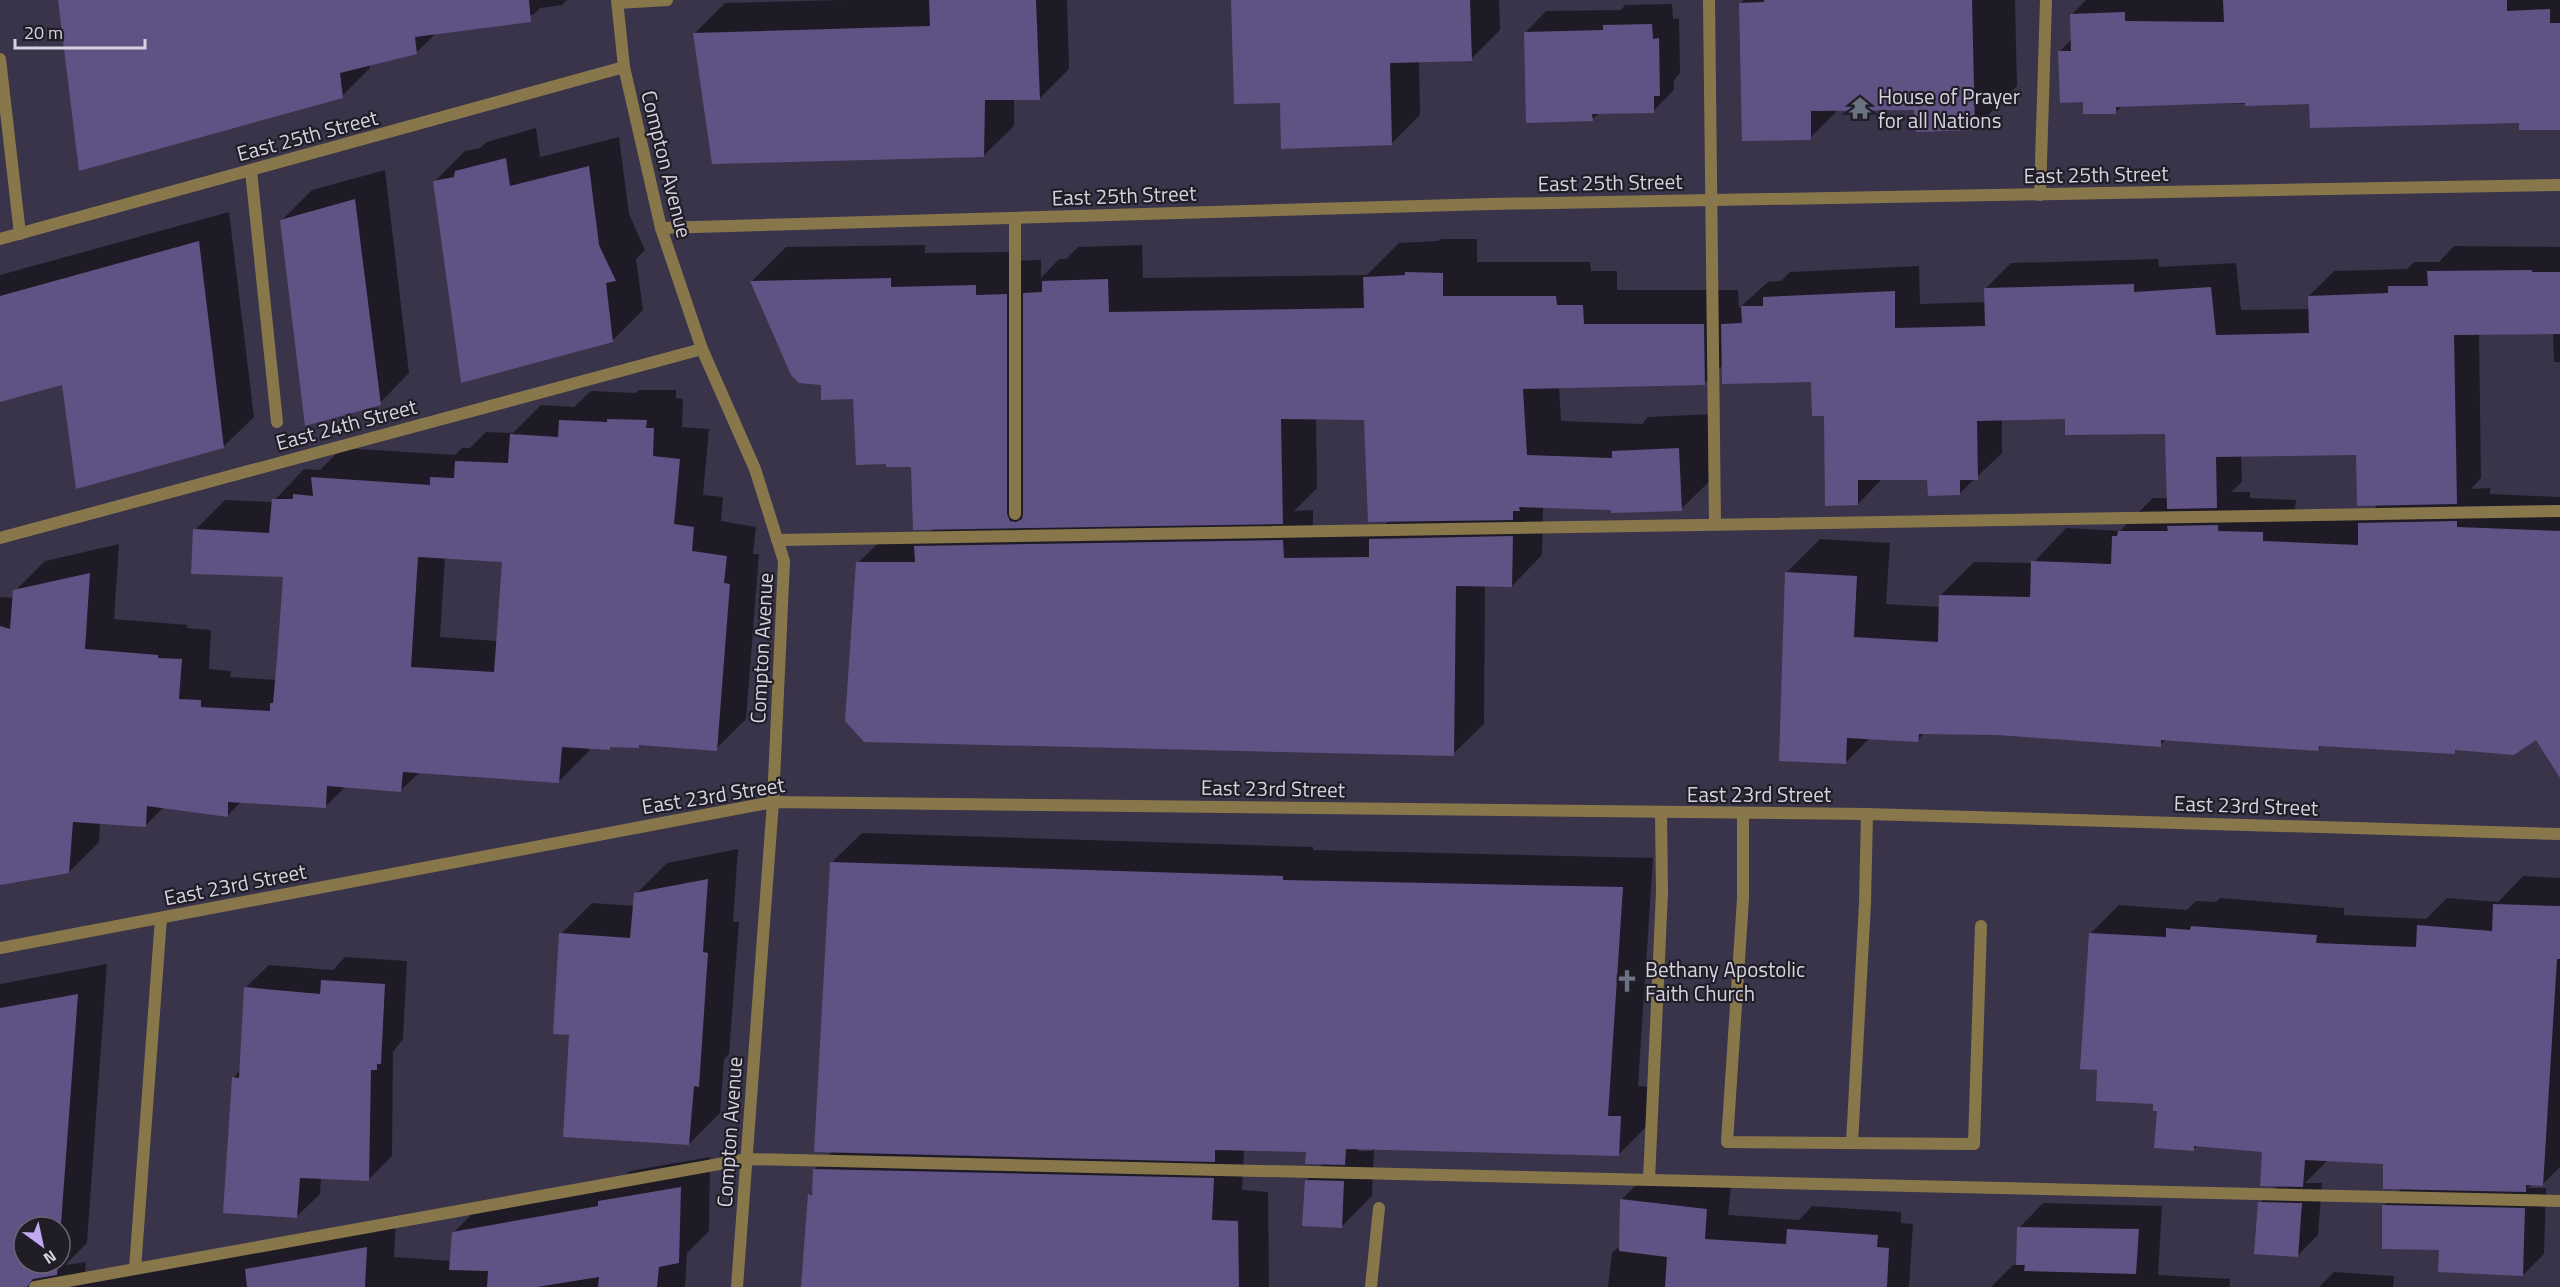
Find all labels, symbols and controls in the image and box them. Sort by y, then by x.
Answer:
scale bar [15,12,146,50]
text: 20 m [24,19,63,46]
place label: House of Prayer for all Nations [1878,80,2020,136]
street label: Compton Avenue [633,87,701,241]
temple icon: House of Prayer for all Nations [1847,95,1873,121]
street label: East 25th Street [233,101,382,169]
street label: East 25th Street [2023,157,2169,191]
street label: East 25th Street [1537,165,1683,199]
street label: East 25th Street [1051,176,1198,214]
street label: East 24th Street [272,390,421,458]
street label: Compton Avenue [741,572,781,724]
street label: East 23rd Street [639,768,787,822]
street label: East 23rd Street [1201,771,1346,805]
street label: East 23rd Street [1687,778,1832,810]
street label: East 23rd Street [2173,786,2319,824]
street label: East 23rd Street [161,854,309,913]
place label: Bethany Apostolic Faith Church [1645,953,1805,1009]
church icon: Bethany Apostolic Faith Church [1614,968,1640,994]
street label: Compton Avenue [708,1056,750,1208]
north arrow [12,1215,72,1275]
text: N [39,1244,61,1271]

